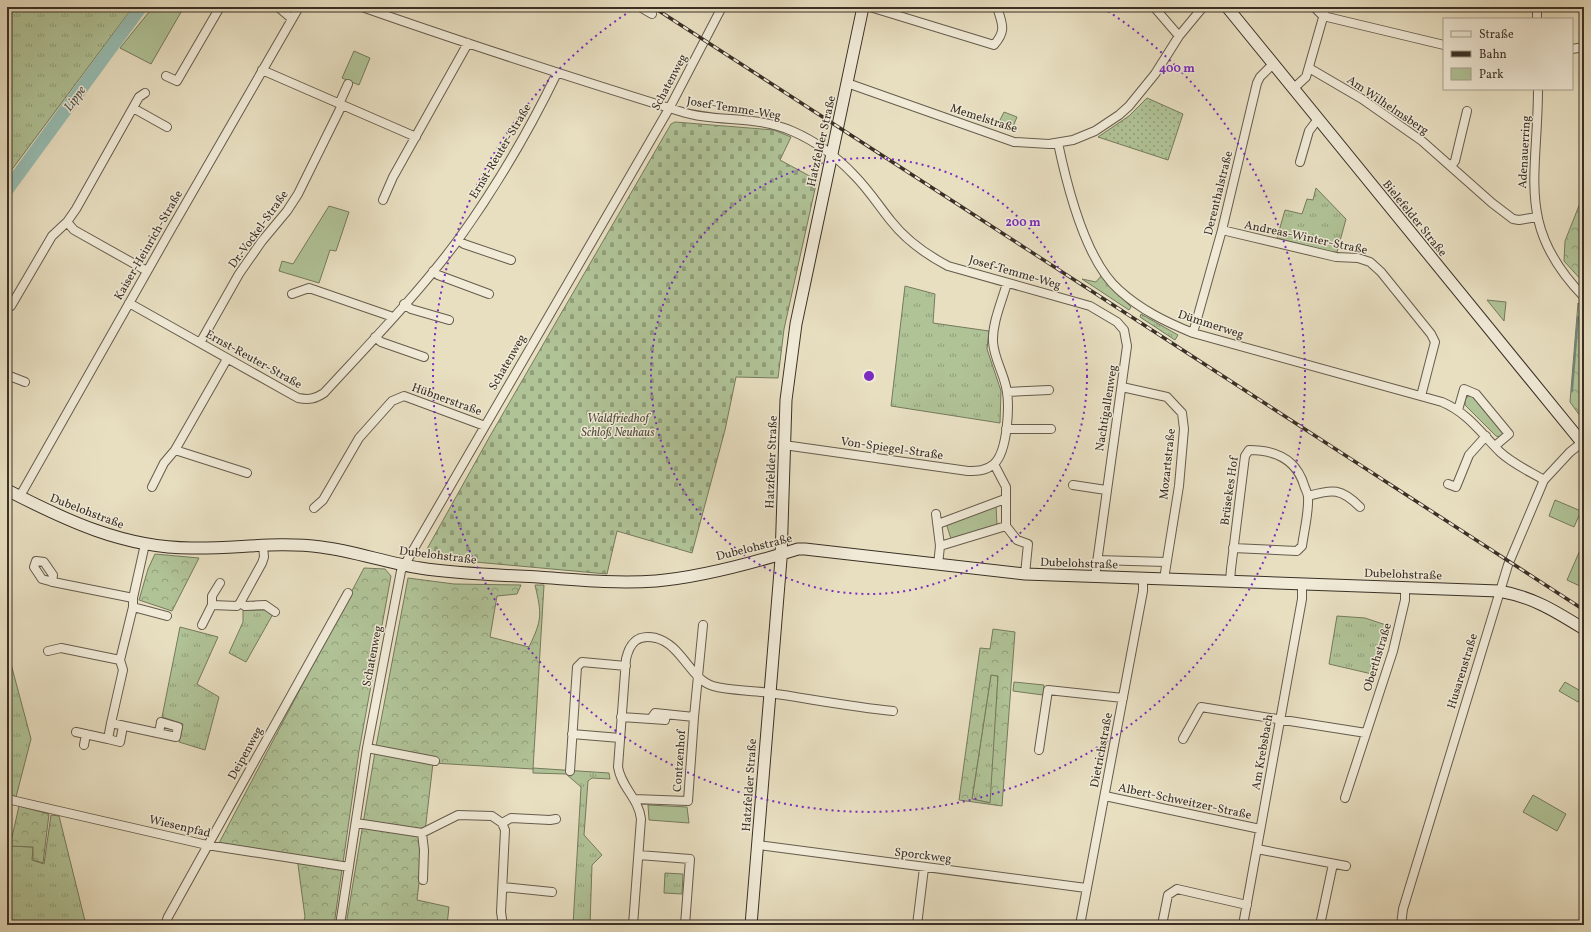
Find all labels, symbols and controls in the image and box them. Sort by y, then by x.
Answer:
legend [1443,18,1573,90]
text: Straße [1479,27,1514,43]
text: Bahn [1479,47,1507,63]
street label: Schatenweg [648,51,692,114]
text: 400 m [1159,61,1195,77]
text: Park [1479,67,1504,83]
street label: Am Wilhelmsberg [1343,72,1432,139]
water label: Lippe [60,83,91,115]
street label: Josef-Temme-Weg [686,94,782,124]
street label: Hatzfelder Straße [804,94,840,188]
street label: Ernst-Reuter-Straße [466,101,536,202]
street label: Memelstraße [948,101,1020,137]
street label: Adenauerring [1515,115,1535,189]
street label: Derenthalstraße [1201,149,1237,237]
street label: Bielefelder Straße [1378,177,1450,260]
street label: Kaiser-Heinrich-Straße [111,187,187,303]
street label: Dr.-Vockel-Straße [225,187,293,272]
text: 200 m [1005,215,1041,231]
street label: Andreas-Winter-Straße [1243,217,1369,259]
street label: Josef-Temme-Weg [967,252,1063,294]
street label: Dümmerweg [1176,307,1246,343]
street label: Ernst-Reuter-Straße [202,327,305,393]
street label: Schatenweg [485,332,530,393]
street label: Nachtigallenweg [1092,364,1122,453]
centre of rings [862,369,876,383]
street label: Hübnerstraße [409,380,484,420]
park label: Waldfriedhof Schloß Neuhaus [581,411,655,441]
street label: Hatzfelder Straße [762,415,782,509]
street label: Mozartstraße [1156,427,1180,501]
street label: Von-Spiegel-Straße [839,434,945,464]
street label: Brüsekes Hof [1217,454,1243,527]
street label: Dubelohstraße [47,490,126,533]
street label: Dubelohstraße [714,531,794,565]
street label: Dubelohstraße [398,543,478,569]
street label: Dubelohstraße [1040,555,1119,573]
street label: Dubelohstraße [1364,566,1443,584]
street label: Oberthstraße [1360,621,1396,693]
street label: Schatenweg [359,624,387,688]
street label: Husarenstraße [1444,631,1482,711]
street label: Dietrichstraße [1087,711,1117,789]
street label: Am Krebsbach [1248,713,1278,791]
street label: Deipenweg [225,724,267,783]
street label: Contzenhof [670,728,690,793]
street label: Hatzfelder Straße [739,738,761,832]
street label: Albert-Schweitzer-Straße [1117,780,1253,824]
street label: Wiesenpfad [147,812,212,842]
street label: Sporckweg [893,845,952,867]

